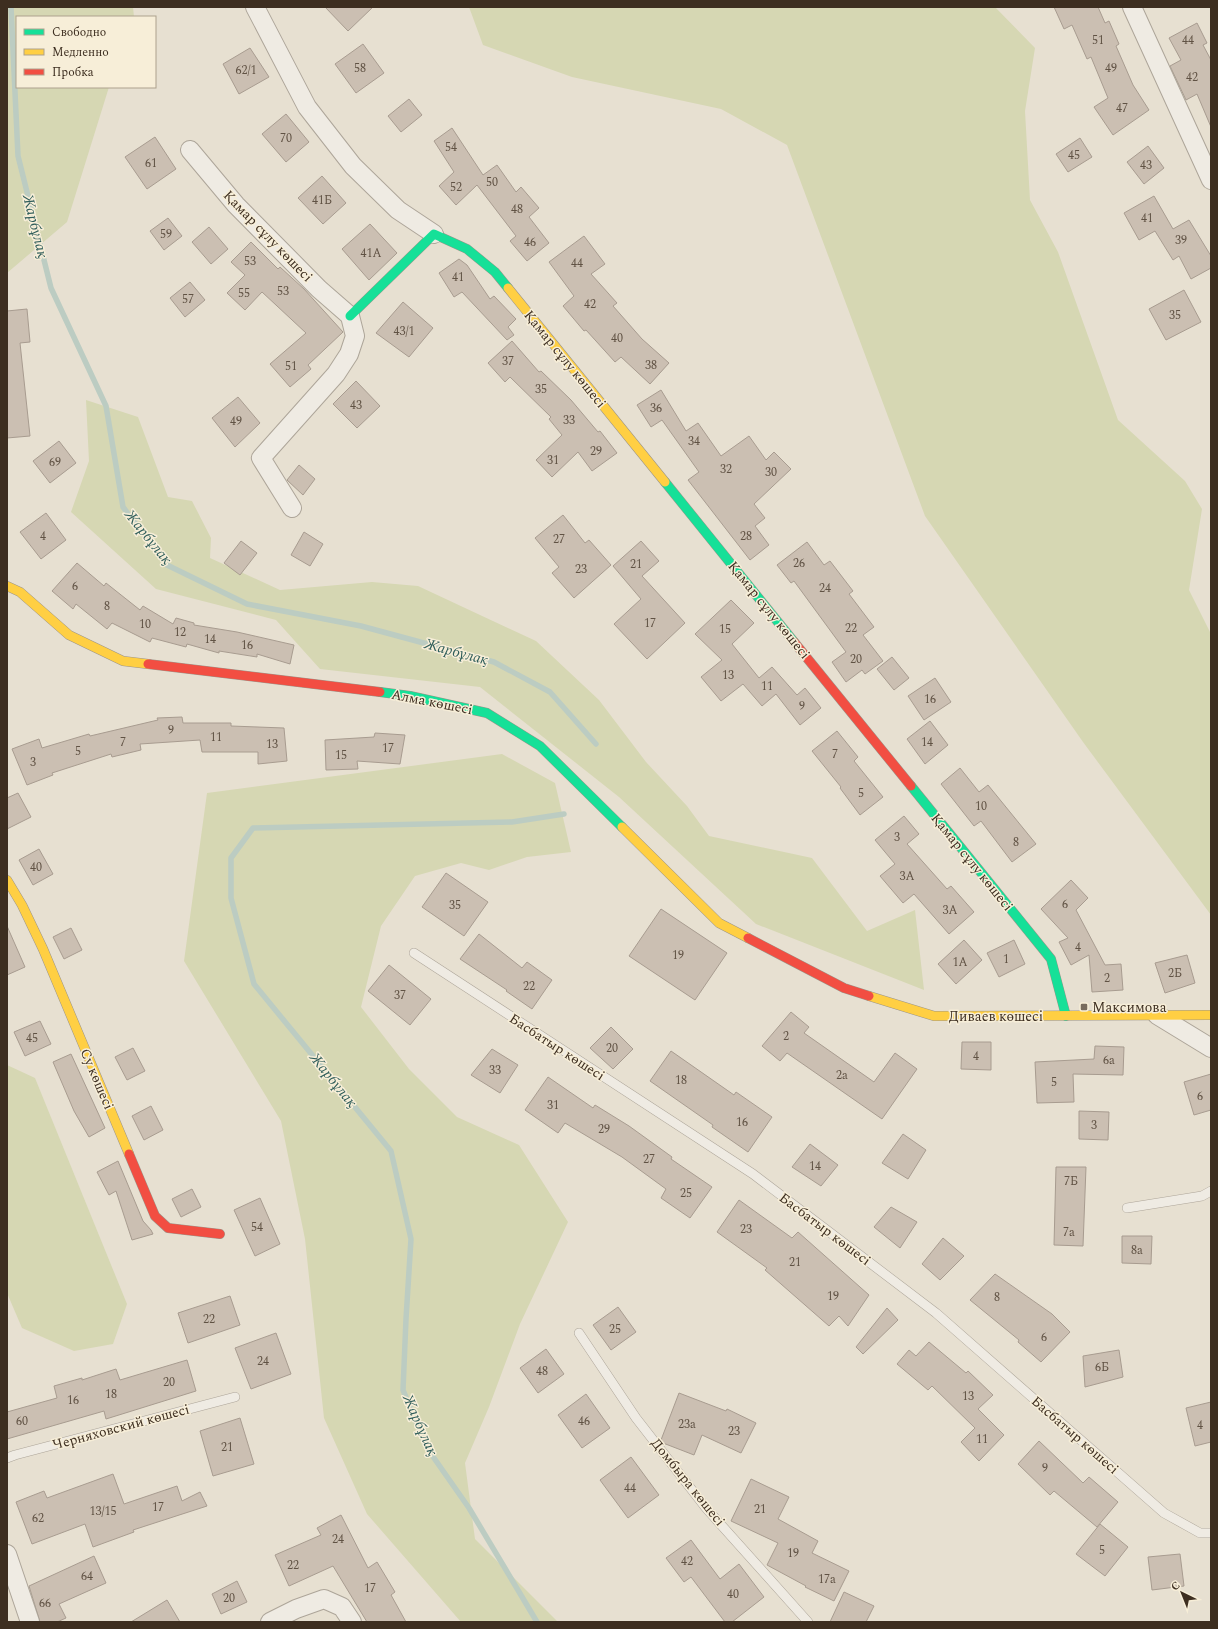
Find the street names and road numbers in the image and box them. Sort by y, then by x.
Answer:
street label: Қамар сұлу көшесі [218,185,318,287]
street label: Қамар сұлу көшесі [519,305,611,413]
street label: Қамар сұлу көшесі [723,556,815,664]
street label: Алма көшесі [390,684,474,720]
street label: Қамар сұлу көшесі [926,808,1018,916]
street label: Диваев көшесі [949,1006,1043,1027]
street label: Басбатыр көшесі [505,1008,609,1086]
street label: Су көшесі [75,1045,119,1113]
street label: Басбатыр көшесі [775,1187,875,1271]
street label: Басбатыр көшесі [1026,1391,1124,1479]
street label: Черняховский көшесі [50,1399,192,1455]
street label: Домбыра көшесі [646,1433,730,1531]

